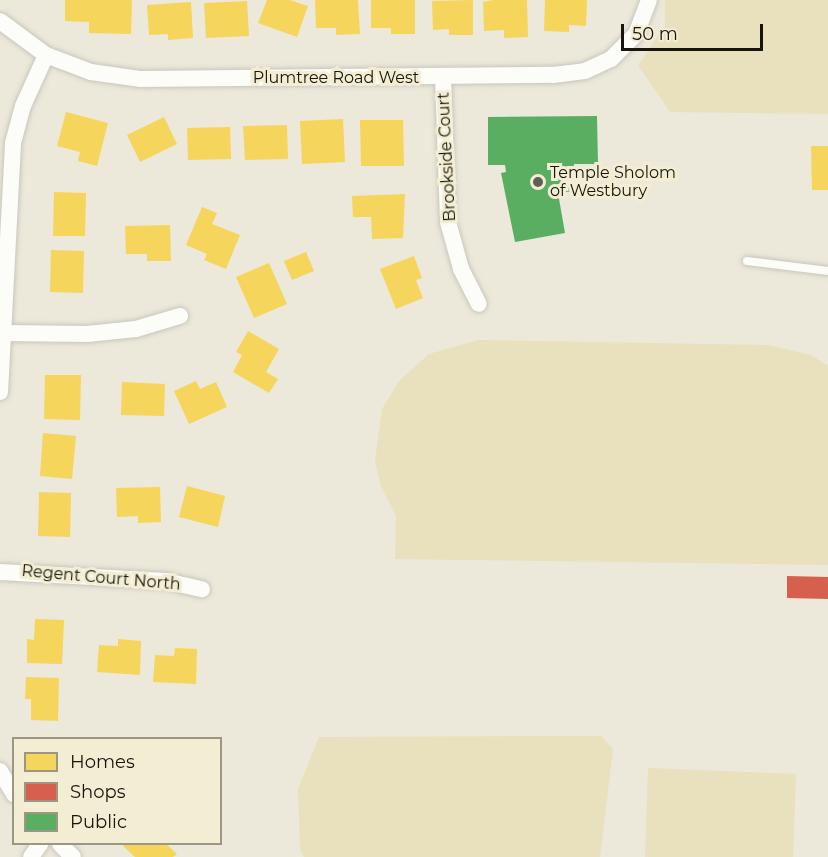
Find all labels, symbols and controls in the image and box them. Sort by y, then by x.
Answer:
scale bar [624,12,766,50]
text: 50 m [632,23,678,45]
street label: Plumtree Road West [253,68,419,88]
street label: Brookside Court [434,92,460,222]
place label: Temple Sholom of Westbury [550,163,676,201]
marker: Temple Sholom of Westbury [531,175,545,189]
street label: Regent Court North [21,561,181,595]
legend [12,737,222,845]
text: Homes [70,751,135,773]
text: Shops [70,781,126,803]
text: Public [70,811,127,833]

